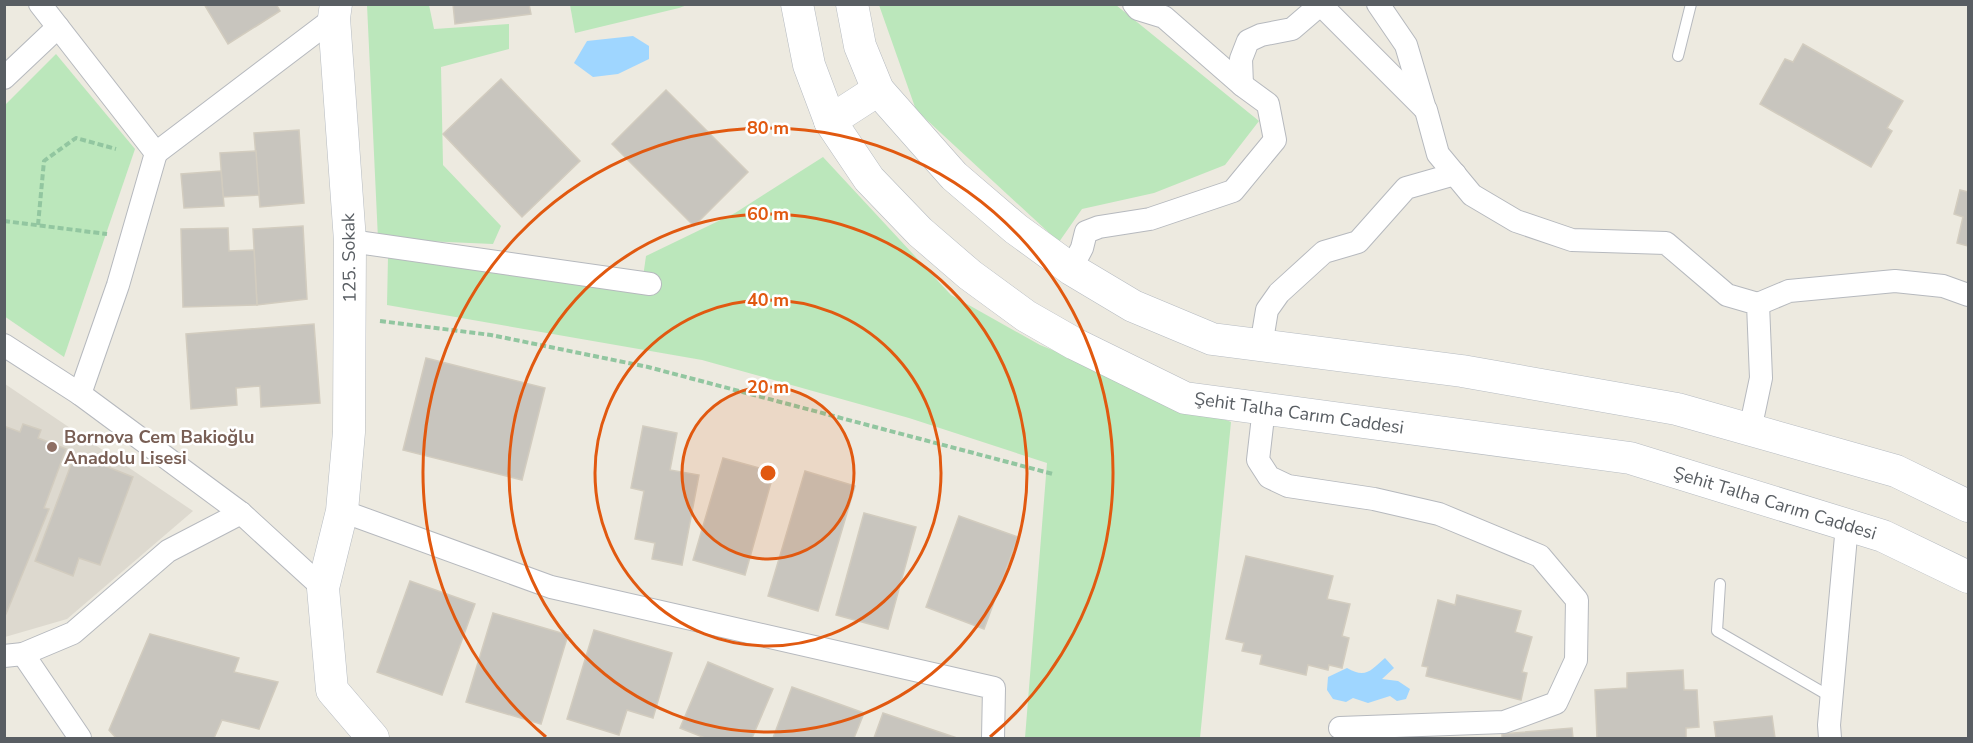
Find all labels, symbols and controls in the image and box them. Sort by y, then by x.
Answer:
text: 80 m [747,116,789,140]
text: 60 m [747,202,789,226]
street label: 125. Sokak [336,212,362,303]
text: 40 m [747,288,789,312]
text: 20 m [747,375,789,399]
street label: Şehit Talha Carım Caddesi [1193,386,1405,440]
place label: Bornova Cem Bakioğlu Anadolu Lisesi [64,425,254,470]
marker: Bornova Cem Bakioğlu Anadolu Lisesi [45,440,59,454]
street label: Şehit Talha Carım Caddesi [1670,461,1880,545]
centre of rings [758,463,778,483]

